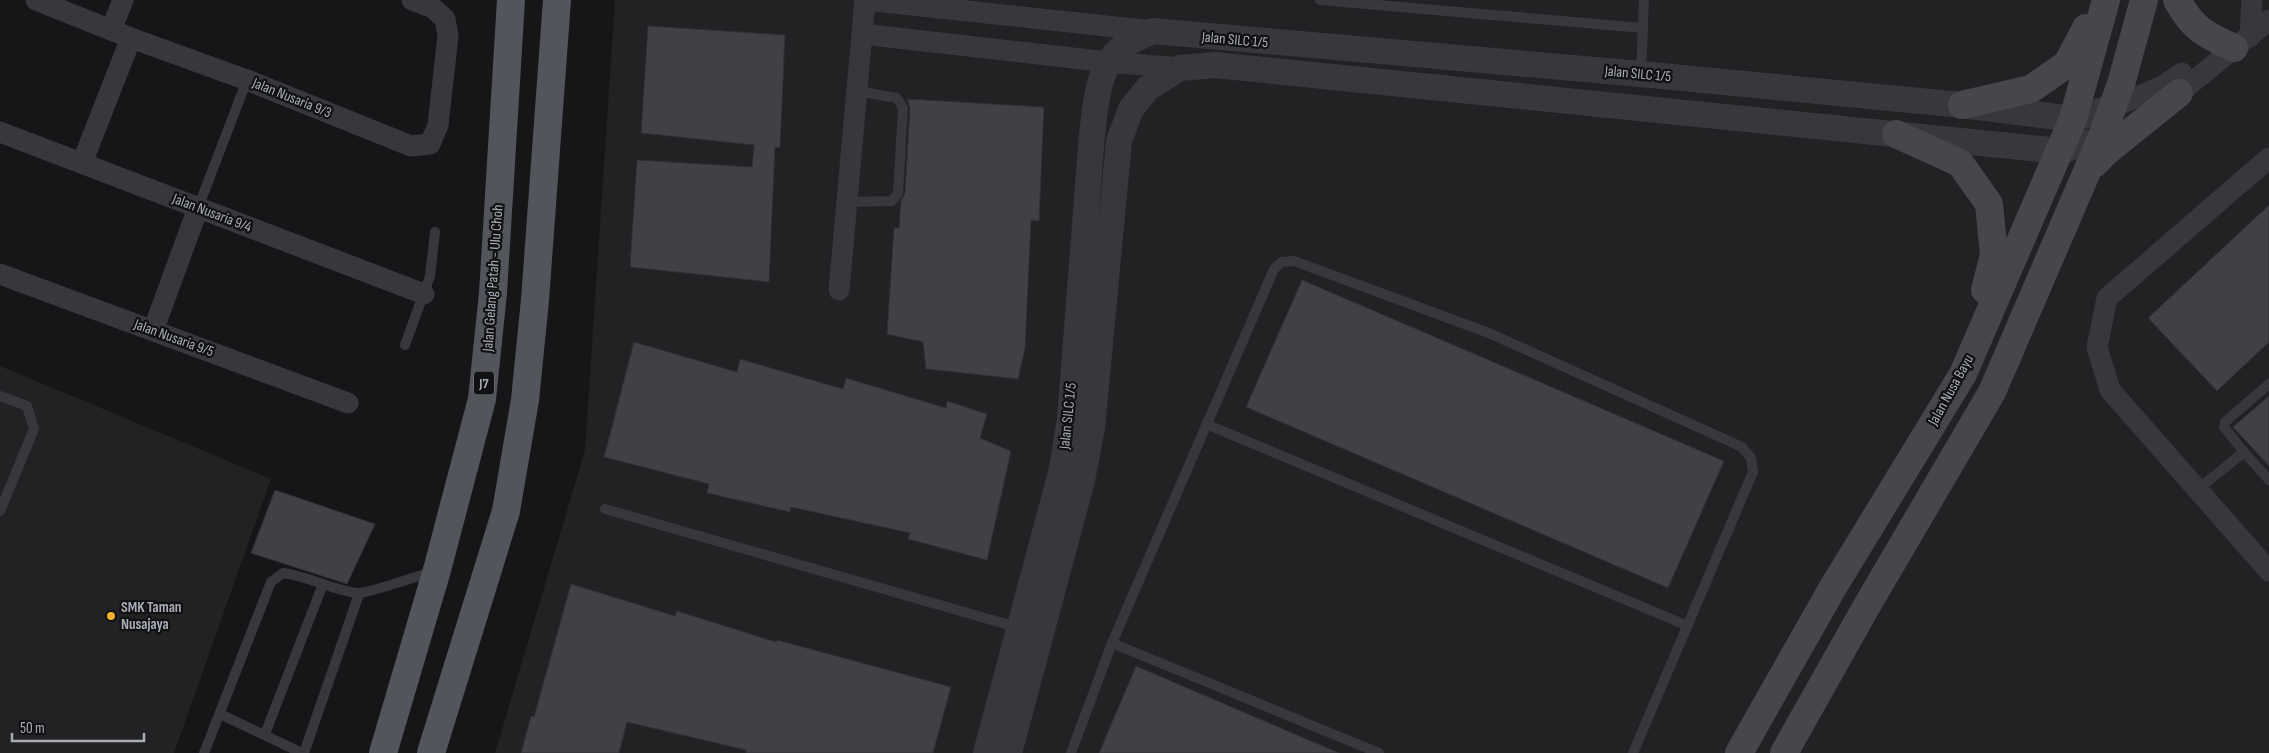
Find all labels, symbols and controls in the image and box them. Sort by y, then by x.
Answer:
street label: Jalan SILC 1/5 [1200,28,1269,52]
street label: Jalan SILC 1/5 [1603,62,1672,86]
street label: Jalan Nusaria 9/3 [249,73,334,123]
street label: Jalan Nusaria 9/4 [169,189,254,237]
street label: Jalan Gelang Patah - Ulu Choh [478,204,508,353]
street label: Jalan Nusaria 9/5 [131,314,216,361]
street label: Jalan Nusa Bayu [1923,351,1978,430]
road number: J7 [474,372,494,394]
street label: Jalan SILC 1/5 [1055,382,1081,451]
place label: SMK Taman Nusajaya [121,598,182,634]
marker: SMK Taman Nusajaya [105,610,117,622]
scale bar [12,710,145,742]
text: 50 m [20,719,45,738]

